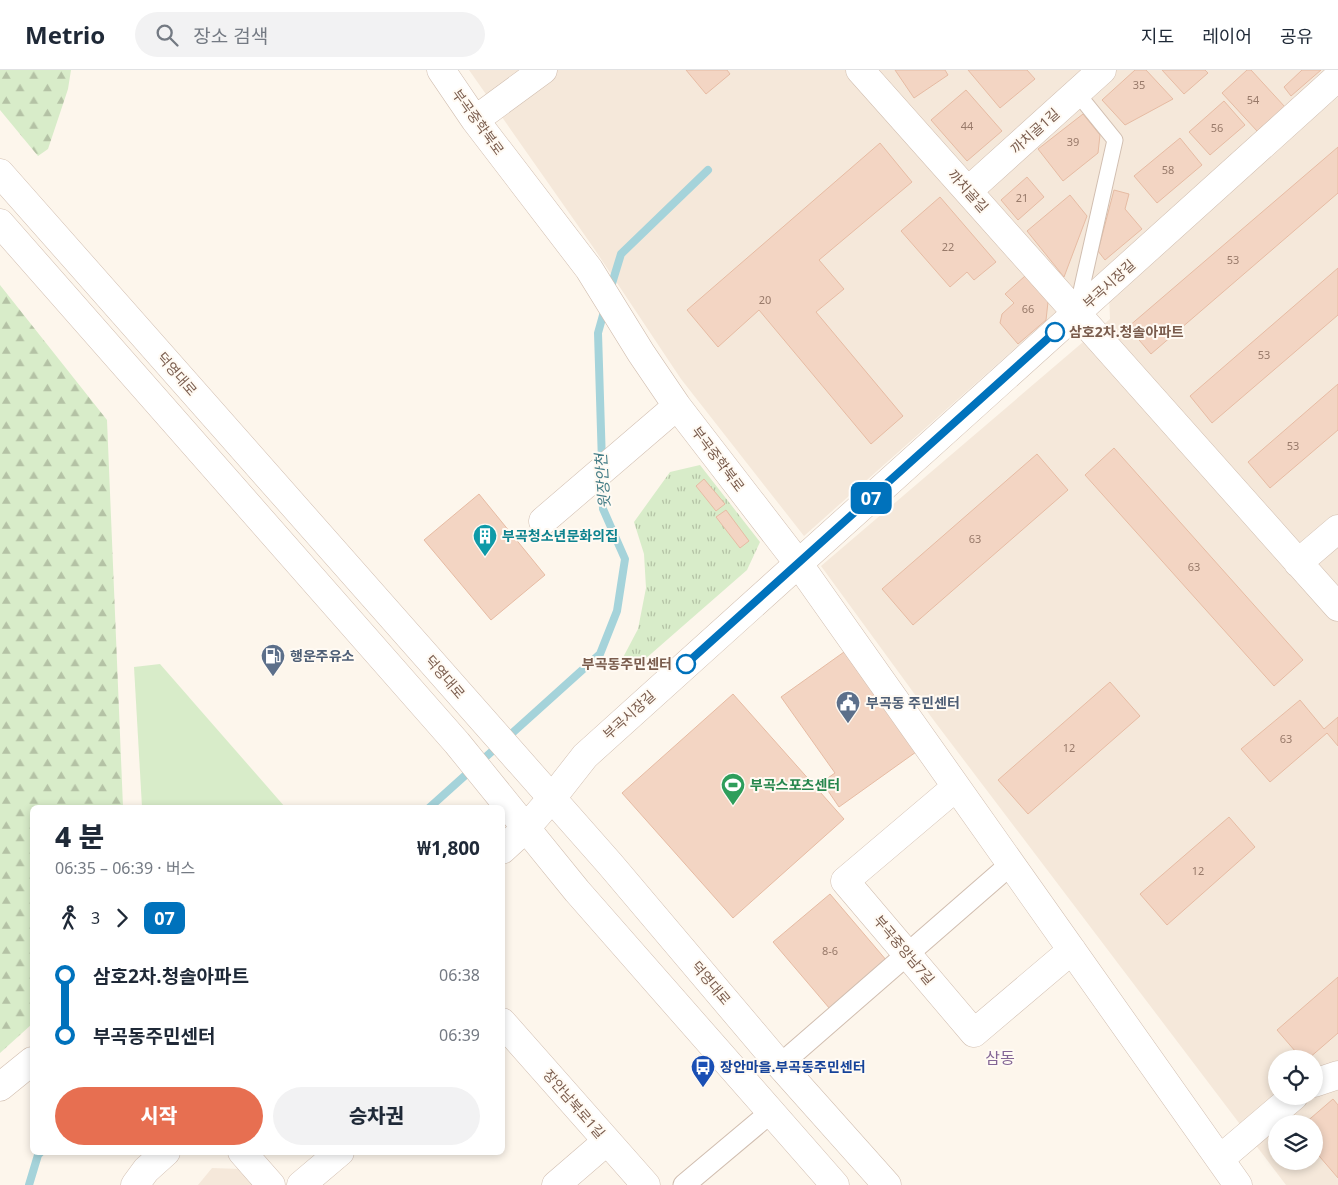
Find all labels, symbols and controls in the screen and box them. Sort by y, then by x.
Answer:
search box [135,12,485,57]
text: Metrio [25,18,105,51]
icon: search [153,21,181,49]
text: 장소 검색 [193,23,268,49]
text: 지도 [1141,24,1174,48]
text: 레이어 [1202,24,1252,48]
text: 공유 [1280,24,1313,48]
house number: 35 [1133,77,1145,92]
street label: 부곡중학북로 [448,85,509,159]
house number: 54 [1247,92,1260,107]
street label: 까치골1길 [1006,104,1063,158]
house number: 44 [961,118,974,133]
house number: 56 [1211,120,1223,135]
house number: 39 [1067,134,1079,149]
house number: 58 [1162,162,1174,177]
street label: 까치골길 [944,165,993,216]
house number: 21 [1016,190,1028,205]
house number: 22 [942,239,954,254]
house number: 53 [1227,252,1239,267]
street label: 부곡시장길 [1078,255,1139,312]
house number: 20 [759,292,771,307]
house number: 66 [1022,301,1034,316]
marker: 삼호2차.청솔아파트 [1045,322,1065,342]
place label: 삼호2차.청솔아파트 [1069,322,1184,341]
house number: 53 [1258,347,1270,362]
street label: 덕영대로 [153,348,202,399]
street label: 부곡중학북로 [688,422,749,495]
house number: 53 [1287,438,1299,453]
water label: 윗장안천 [590,451,614,509]
line badge: 07 [848,482,894,514]
text: 07 [861,486,881,510]
building icon: 부곡청소년문화의집 [472,523,498,557]
place label: 부곡청소년문화의집 [502,526,618,545]
house number: 63 [969,531,981,546]
house number: 63 [1188,559,1200,574]
fuel station icon: 행운주유소 [260,643,286,677]
place label: 행운주유소 [290,646,355,665]
street label: 덕영대로 [421,651,470,702]
place label: 부곡동주민센터 [582,654,672,673]
marker: 부곡동주민센터 [676,654,696,674]
street label: 부곡시장길 [598,686,659,743]
public building icon: 부곡동 주민센터 [835,690,861,724]
place label: 부곡동 주민센터 [866,693,960,712]
house number: 63 [1280,731,1292,746]
house number: 12 [1063,740,1075,755]
sports icon: 부곡스포츠센터 [720,772,746,806]
place label: 부곡스포츠센터 [750,775,840,794]
text: 4 분 [55,817,104,855]
text: ₩1,800 [417,835,480,861]
text: 06:35 – 06:39 · 버스 [55,857,195,879]
house number: 12 [1192,863,1204,878]
icon: walk [55,904,83,932]
icon: forward [108,904,136,932]
text: 07 [154,906,175,930]
text: 3 [91,907,100,929]
street label: 부곡중앙남7길 [870,911,939,988]
house number: 8-6 [822,943,838,958]
street label: 덕영대로 [688,957,735,1009]
text: 삼호2차.청솔아파트 [93,963,249,989]
text: 06:38 [439,964,480,986]
text: 부곡동주민센터 [93,1023,215,1049]
text: 06:39 [439,1024,480,1046]
district label: 삼동 [985,1047,1015,1069]
map controls [1268,1050,1323,1170]
button: locate [1268,1050,1323,1105]
bus stop icon: 장안마을.부곡동주민센터 [690,1054,716,1088]
place label: 장안마을.부곡동주민센터 [720,1057,866,1076]
street label: 장안남북로1길 [539,1065,610,1142]
button: 시작 [55,1087,263,1145]
button: 승차권 [273,1087,480,1145]
button: layers [1268,1115,1323,1170]

